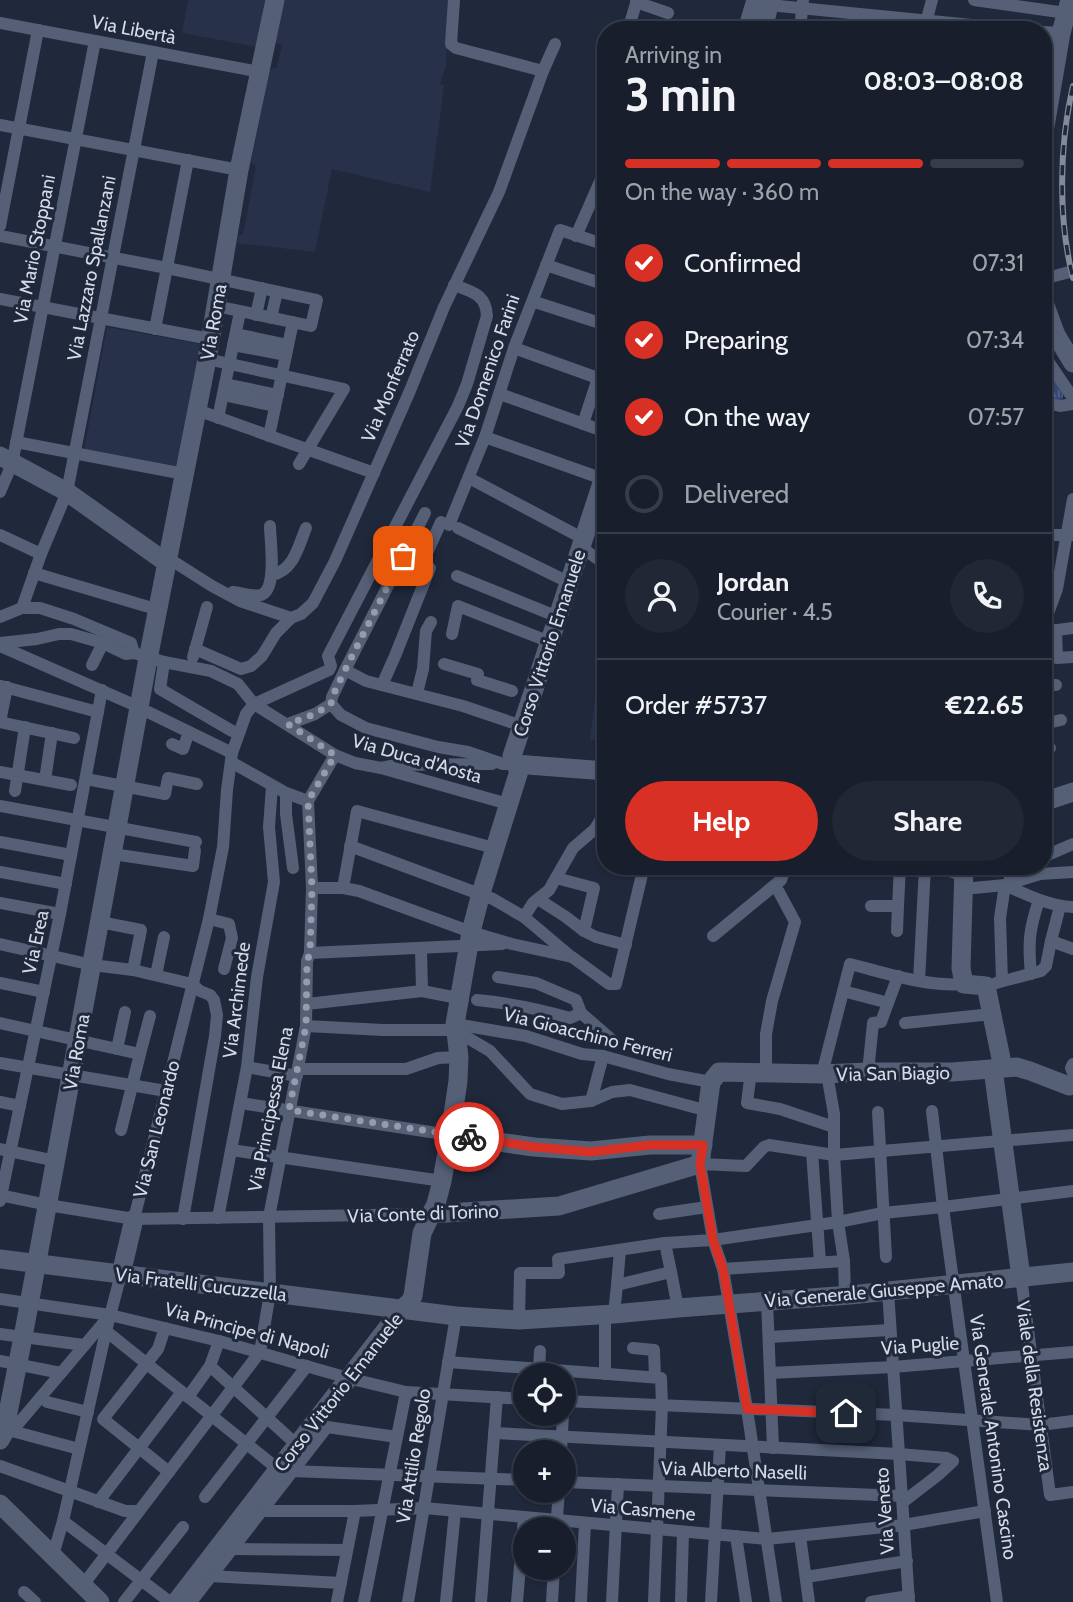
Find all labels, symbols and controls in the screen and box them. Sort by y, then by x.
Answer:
street label: Via Libertà [90,10,178,49]
text: Arriving in [625,41,722,69]
text: 08:03–08:08 [864,65,1024,97]
text: 3 min [625,67,737,123]
street label: Via Mario Stoppani [9,173,60,326]
street label: Via Lazzaro Spallanzani [62,174,121,363]
text: On the way · 360 m [625,178,819,206]
icon: check [625,244,663,282]
text: Confirmed [684,247,801,279]
text: 07:31 [972,249,1024,277]
street label: Via Roma [195,282,232,362]
street label: Via Domenico Farini [450,291,525,451]
icon: check [625,321,663,359]
text: Preparing [684,324,788,356]
text: 07:34 [966,326,1024,354]
street label: Via Monferrato [357,327,424,446]
icon: check [625,398,663,436]
text: On the way [684,401,810,433]
text: 07:57 [968,403,1024,431]
text: Delivered [684,478,789,510]
pin [373,526,433,586]
icon: bag [384,537,422,575]
street label: Corso Vittorio Emanuele [508,546,591,740]
button: person [625,559,699,633]
button: phone [950,559,1024,633]
text: Jordan [717,566,789,598]
text: Courier · 4.5 [717,598,833,626]
text: Order #5737 [625,689,767,721]
text: €22.65 [945,689,1024,721]
street label: Via Duca d'Aosta [349,729,484,788]
button: Help [625,781,818,861]
button: Share [832,781,1024,861]
street label: Via Erea [18,908,53,976]
street label: Via Archimede [218,940,255,1059]
street label: Via Gioacchino Ferreri [501,1002,675,1067]
street label: Via Roma [58,1012,95,1092]
street label: Via Principessa Elena [243,1025,298,1194]
street label: Via San Leonardo [128,1058,185,1200]
street label: Via San Biagio [836,1061,950,1086]
courier [434,1102,504,1172]
icon: bike [450,1118,488,1156]
street label: Via Conte di Torino [347,1199,499,1228]
street label: Via Fratelli Cucuzzella [114,1263,288,1306]
street label: Via Generale Giuseppe Amato [764,1269,1004,1312]
street label: Via Principe di Napoli [162,1297,332,1363]
street label: Viale della Resistenza [1011,1299,1058,1473]
street label: Corso Vittorio Emanuele [269,1308,408,1476]
street label: Via Generale Antonino Cascino [965,1313,1022,1561]
street label: Via Puglie [880,1331,960,1360]
map controls [513,1363,576,1580]
button: locate [513,1363,576,1426]
pin [816,1383,876,1443]
street label: Via Attilio Regolo [391,1387,436,1525]
icon: home [827,1394,865,1432]
button: + [513,1440,576,1503]
street label: Via Alberto Naselli [661,1456,807,1485]
street label: Via Veneto [870,1467,899,1555]
street label: Via Casmene [590,1493,697,1526]
button: − [513,1517,576,1580]

